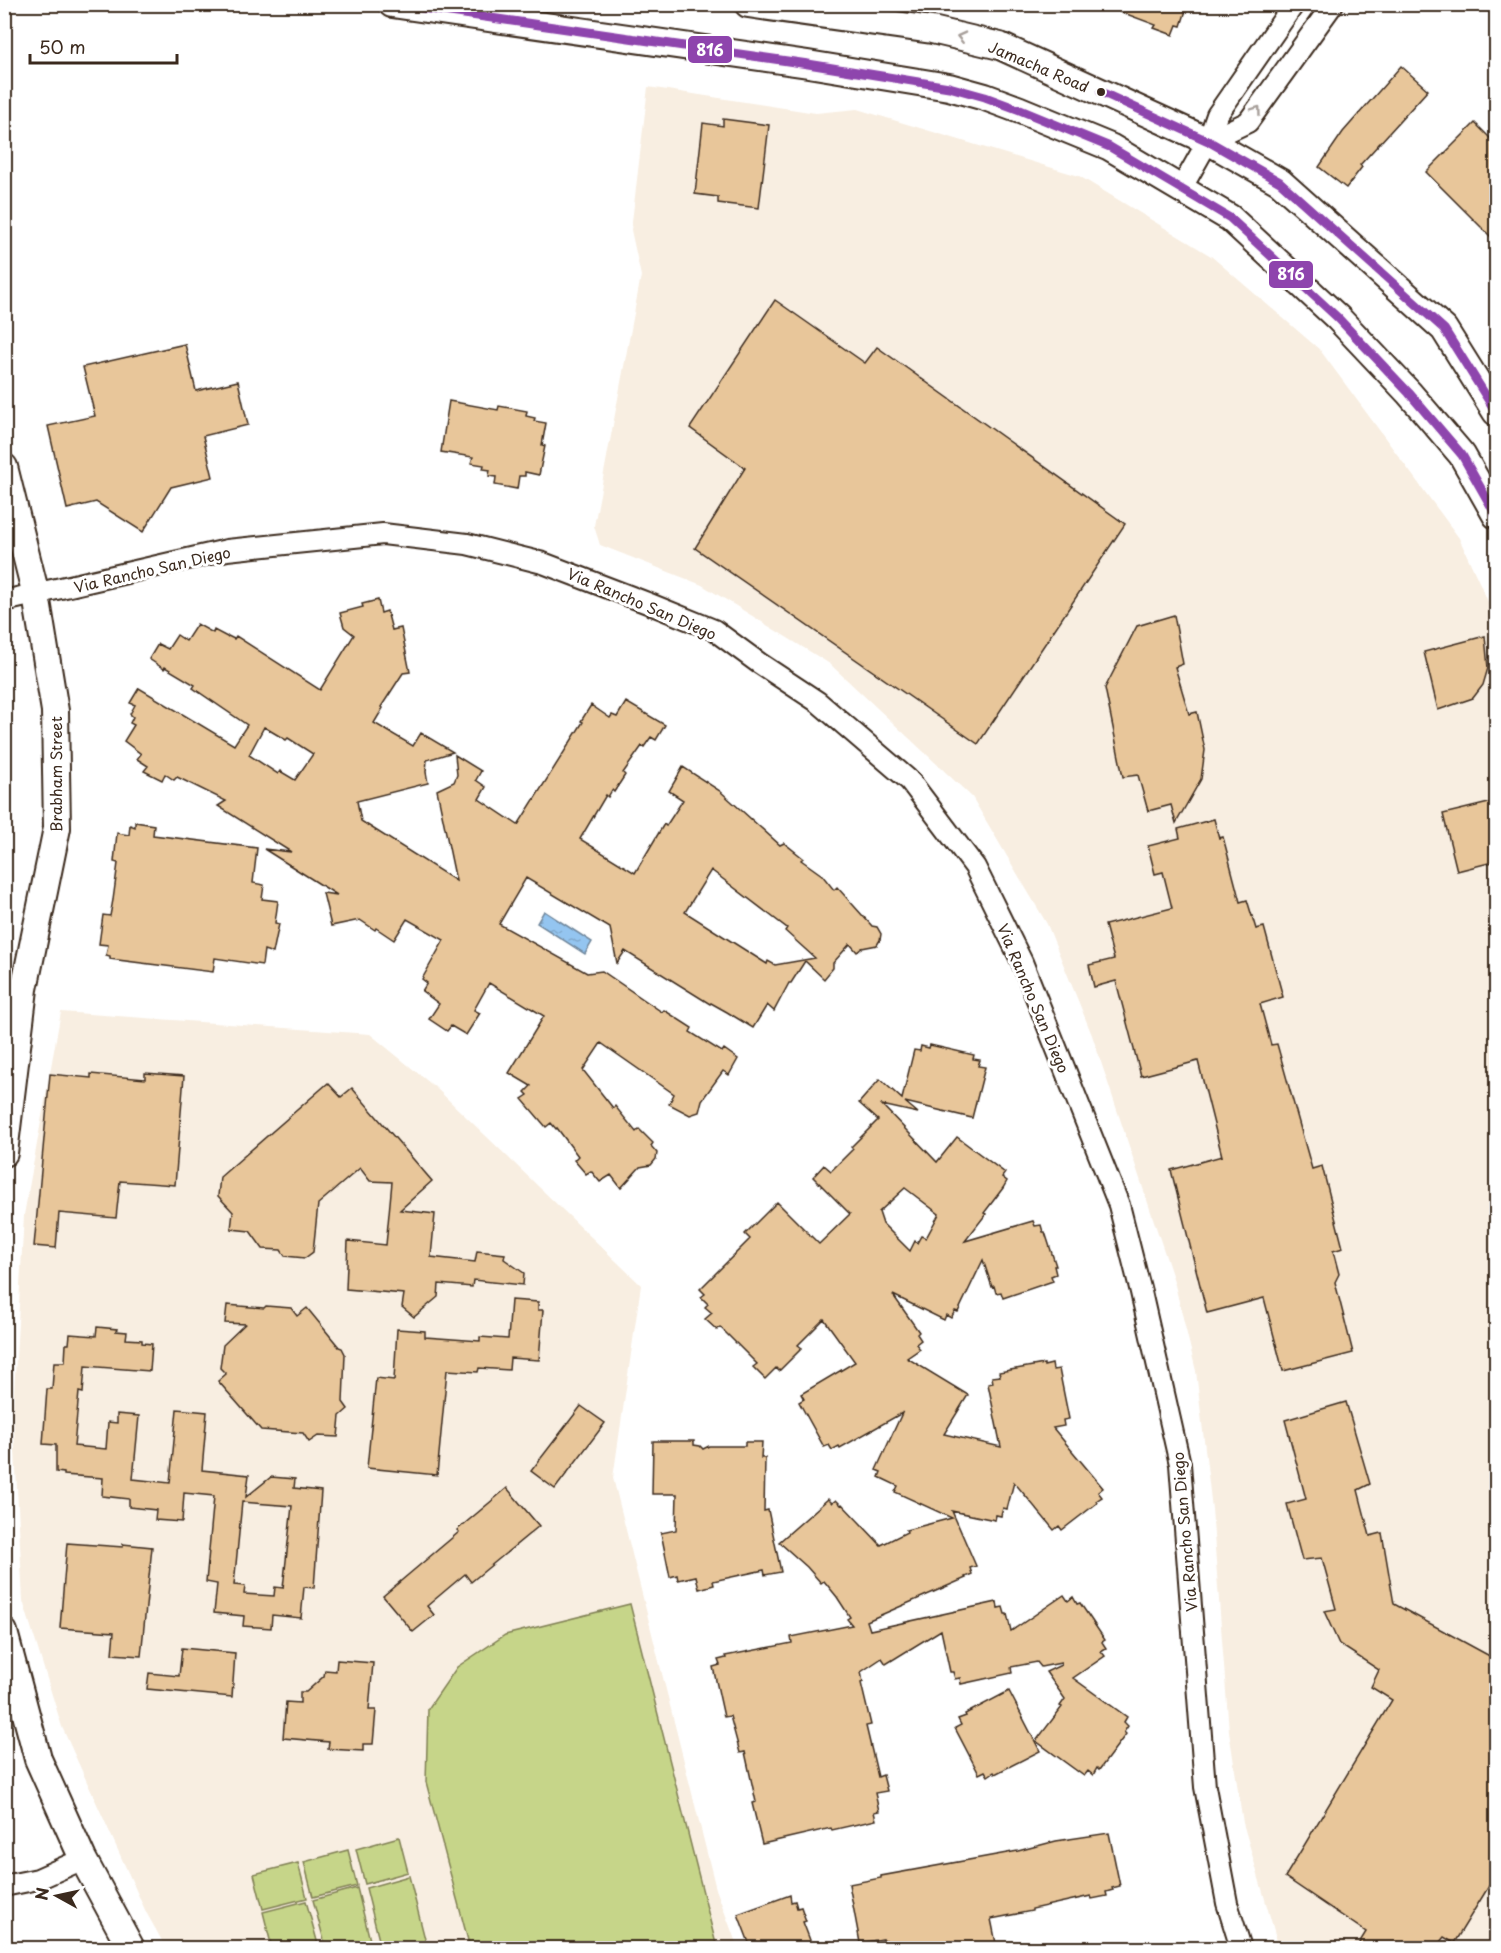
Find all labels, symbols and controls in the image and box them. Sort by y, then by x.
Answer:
scale bar [30,27,177,65]
one-way arrow [957,32,967,45]
text: 50 m [39,33,86,60]
street label: Jamacha Road [985,34,1093,98]
line badge: 816 [687,35,733,64]
text: 816 [696,37,724,61]
unlabelled marker [1095,86,1107,98]
one-way arrow [1249,105,1260,116]
line badge: 816 [1268,260,1314,289]
text: 816 [1277,261,1305,285]
street label: Via Rancho San Diego [71,540,233,598]
street label: Via Rancho San Diego [564,561,720,645]
street label: Brabham Street [44,716,67,832]
street label: Via Rancho San Diego [992,920,1076,1076]
street label: Via Rancho San Diego [1166,1451,1202,1613]
north arrow [27,1866,87,1926]
text: N [28,1886,54,1902]

